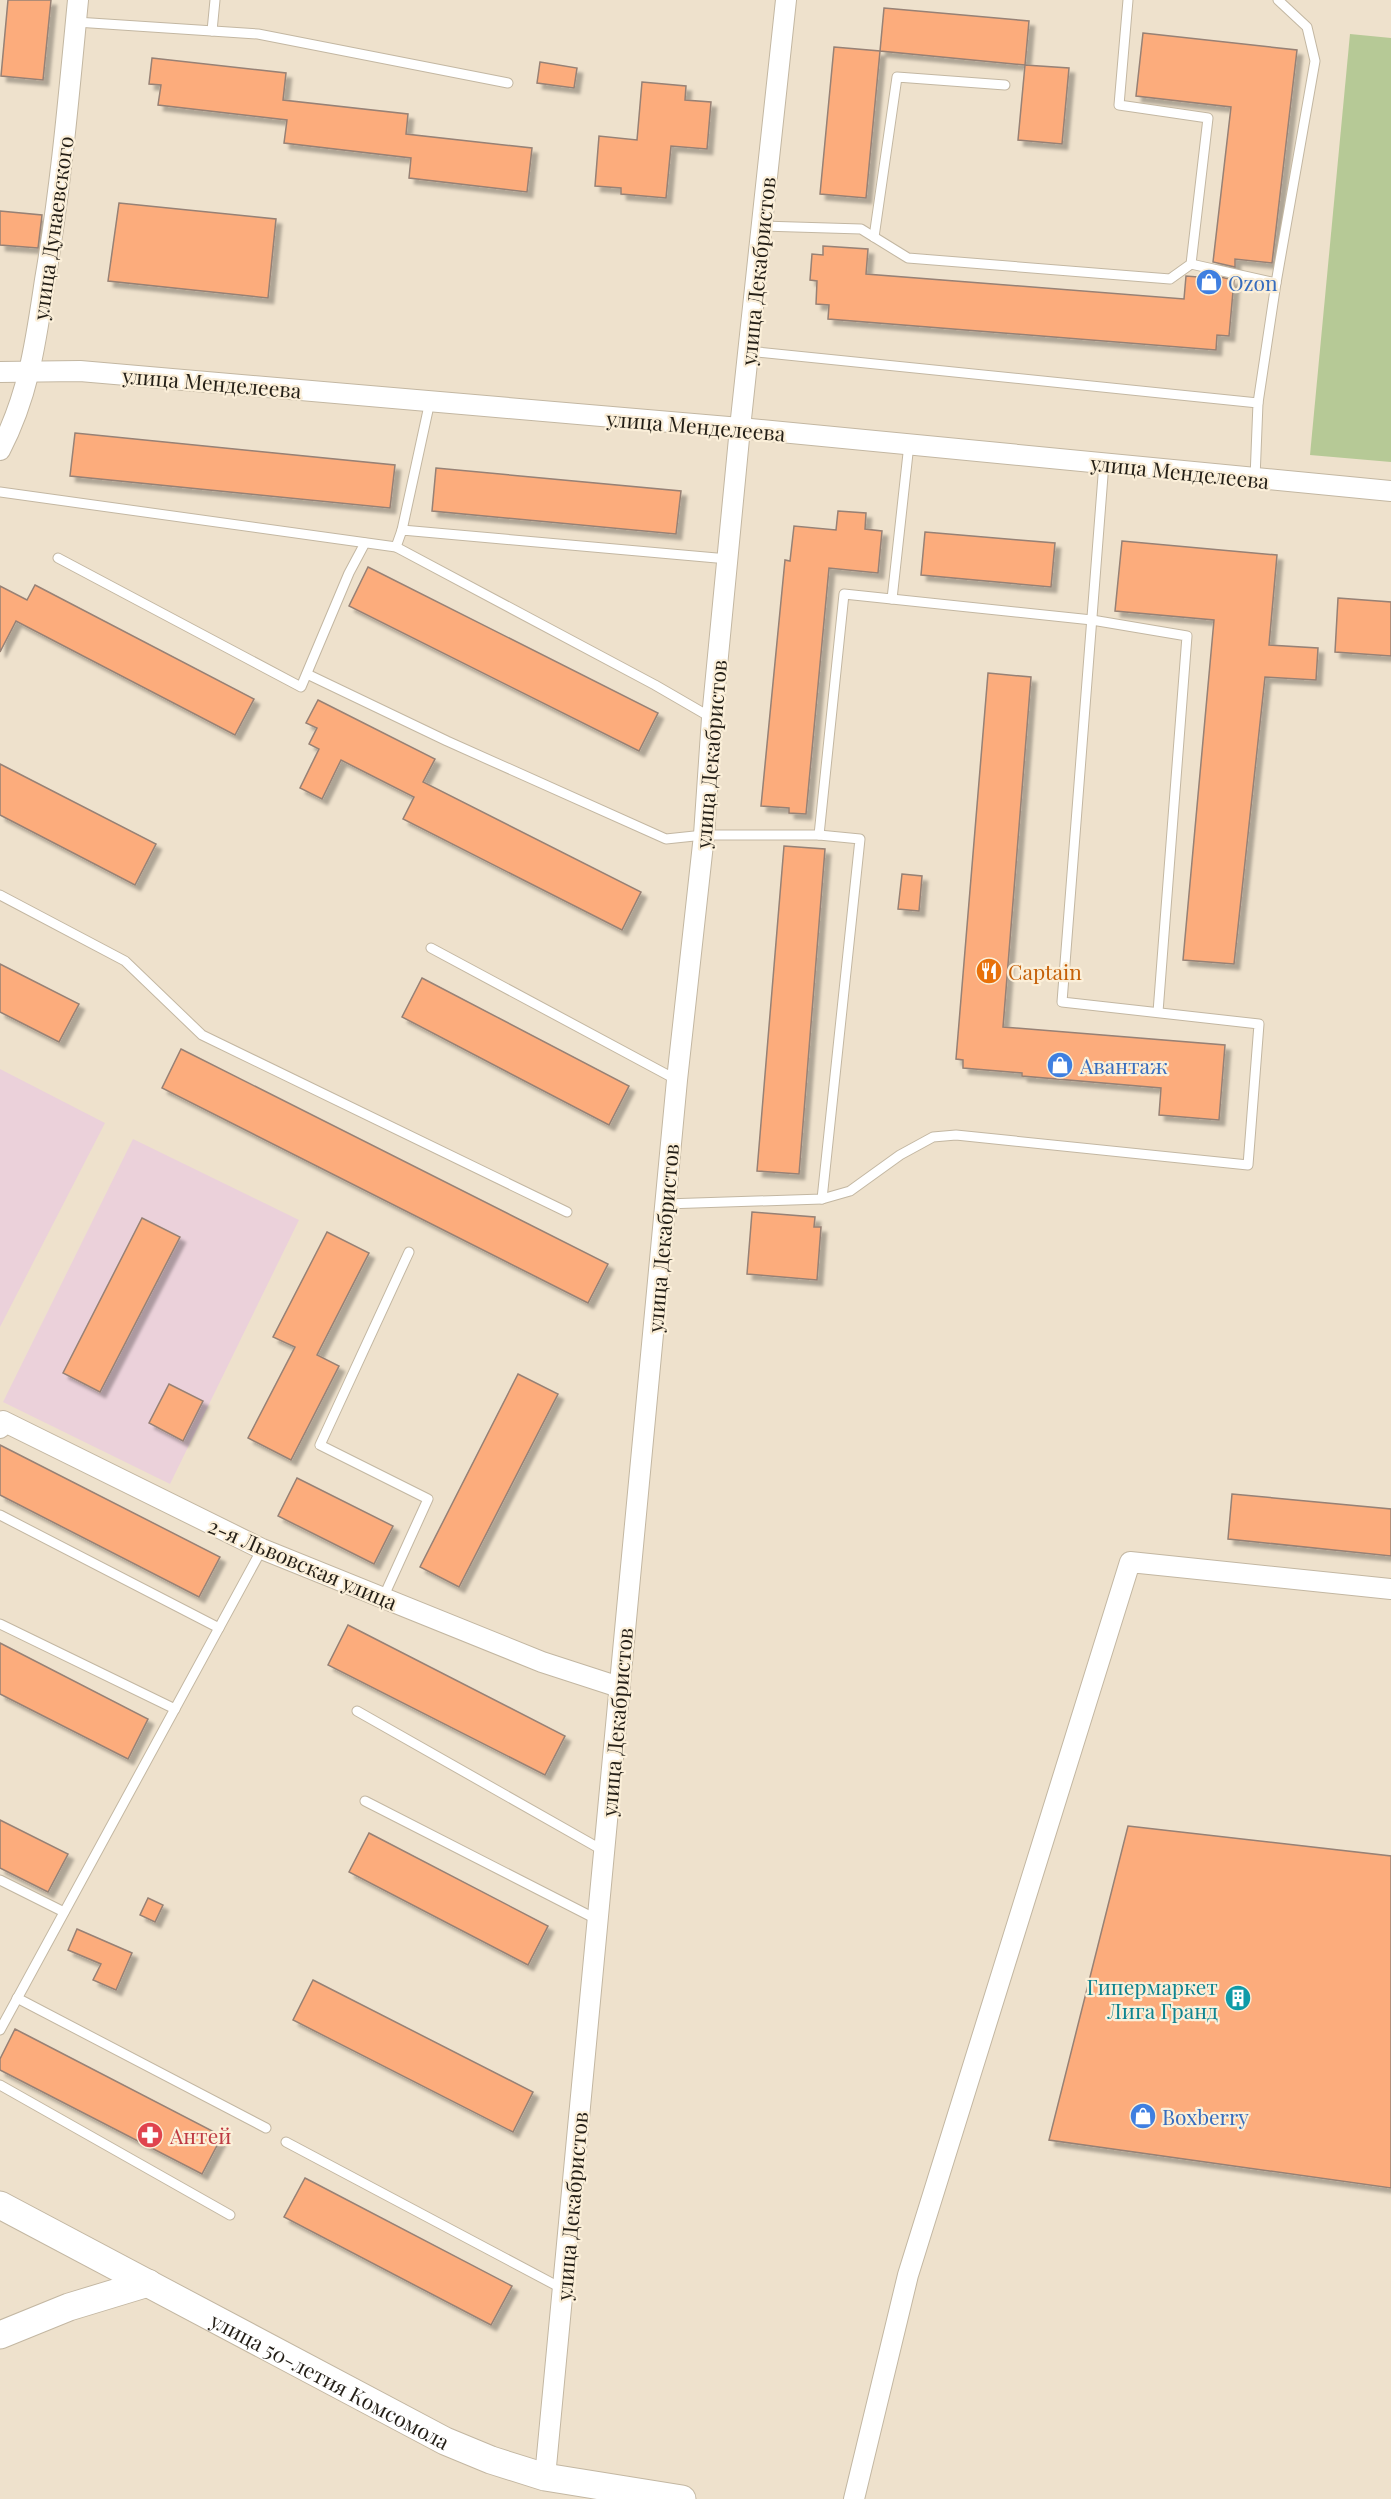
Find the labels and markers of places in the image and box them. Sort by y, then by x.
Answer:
shop icon: Ozon [1194,267,1224,297]
place label: Ozon [1228,268,1278,296]
restaurant icon: Captain [974,956,1004,986]
place label: Captain [1008,957,1082,985]
shop icon: Авантаж [1045,1050,1075,1080]
place label: Авантаж [1079,1051,1168,1079]
place label: Гипермаркет Лига Гранд [1087,1972,1218,2024]
building icon: Гипермаркет Лига Гранд [1223,1983,1253,2013]
shop icon: Boxberry [1128,2101,1158,2131]
place label: Boxberry [1162,2102,1249,2130]
pharmacy icon: Антей [135,2120,165,2150]
place label: Антей [169,2121,231,2149]

